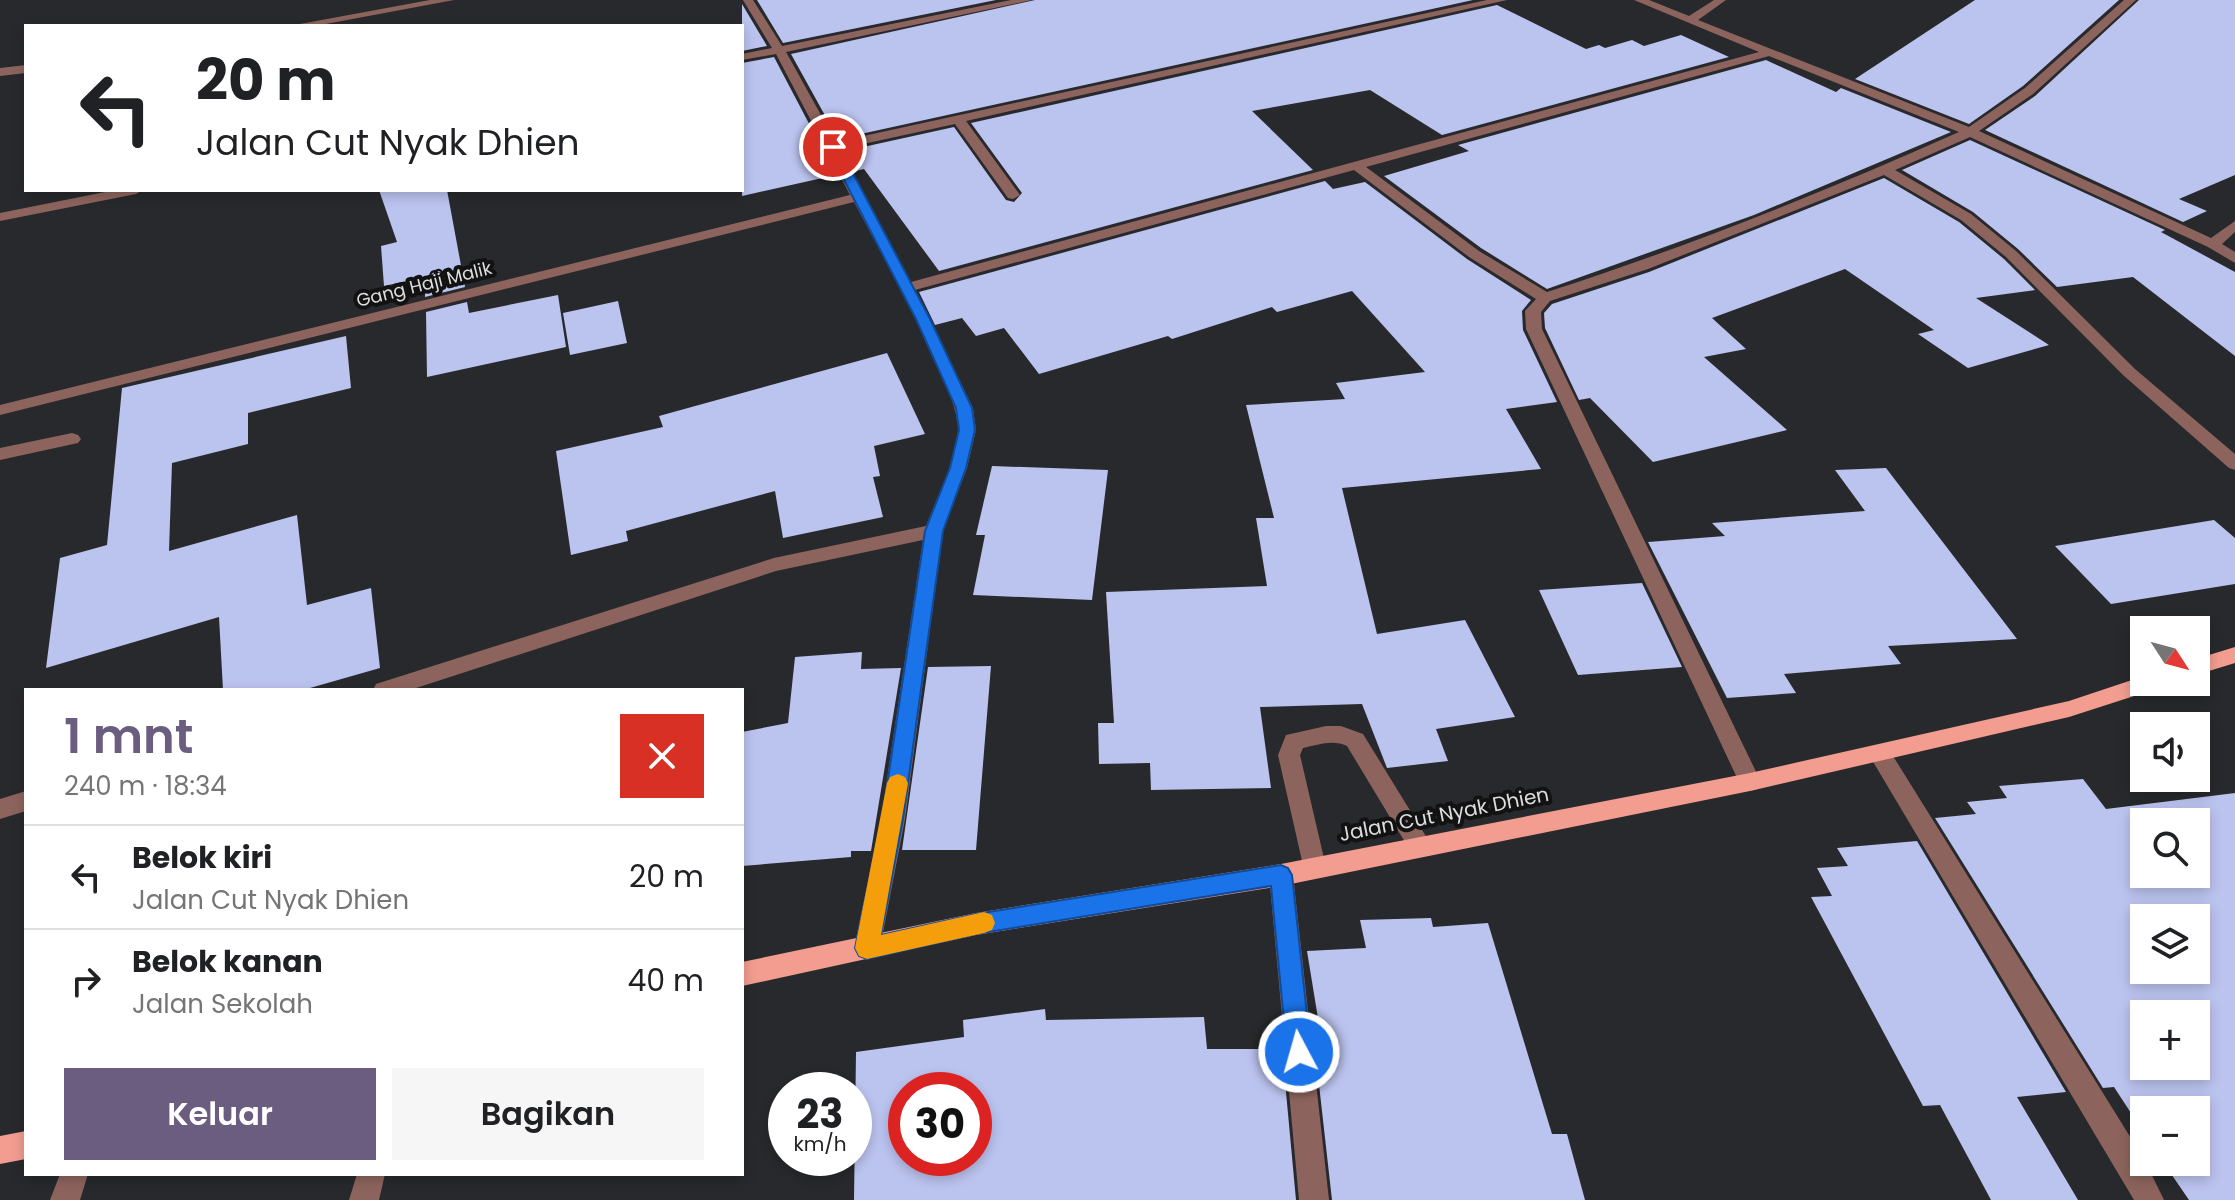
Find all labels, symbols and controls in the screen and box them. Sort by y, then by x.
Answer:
text: 20 m [196,41,336,120]
icon: left [64,56,168,160]
pin [799,113,867,181]
text: Jalan Cut Nyak Dhien [196,117,580,168]
icon: arrive [811,125,855,169]
street label: Gang Haji Malik [354,255,495,313]
north arrow [2130,616,2210,696]
map controls [2130,616,2210,1176]
text: 1 mnt [64,703,193,770]
button: sound [2130,712,2210,792]
button: close [620,714,704,798]
text: 240 m · 18:34 [64,768,227,804]
street label: Jalan Cut Nyak Dhien [1337,780,1551,848]
button: search [2130,808,2210,888]
text: Belok kiri [132,836,272,879]
icon: left [64,855,108,899]
text: 20 m [629,855,704,898]
text: Jalan Cut Nyak Dhien [132,882,409,918]
button: layers [2130,904,2210,984]
text: Belok kanan [132,940,323,983]
icon: right [64,959,108,1003]
text: 40 m [627,959,704,1002]
text: Jalan Sekolah [132,986,313,1022]
button: + [2130,1000,2210,1080]
position arrow [1257,1010,1341,1094]
button: Keluar [64,1068,376,1160]
button: Bagikan [392,1068,704,1160]
speed limit sign: 30 [888,1072,992,1176]
text: 23 [796,1086,844,1142]
button: − [2130,1096,2210,1176]
text: km/h [793,1130,847,1158]

